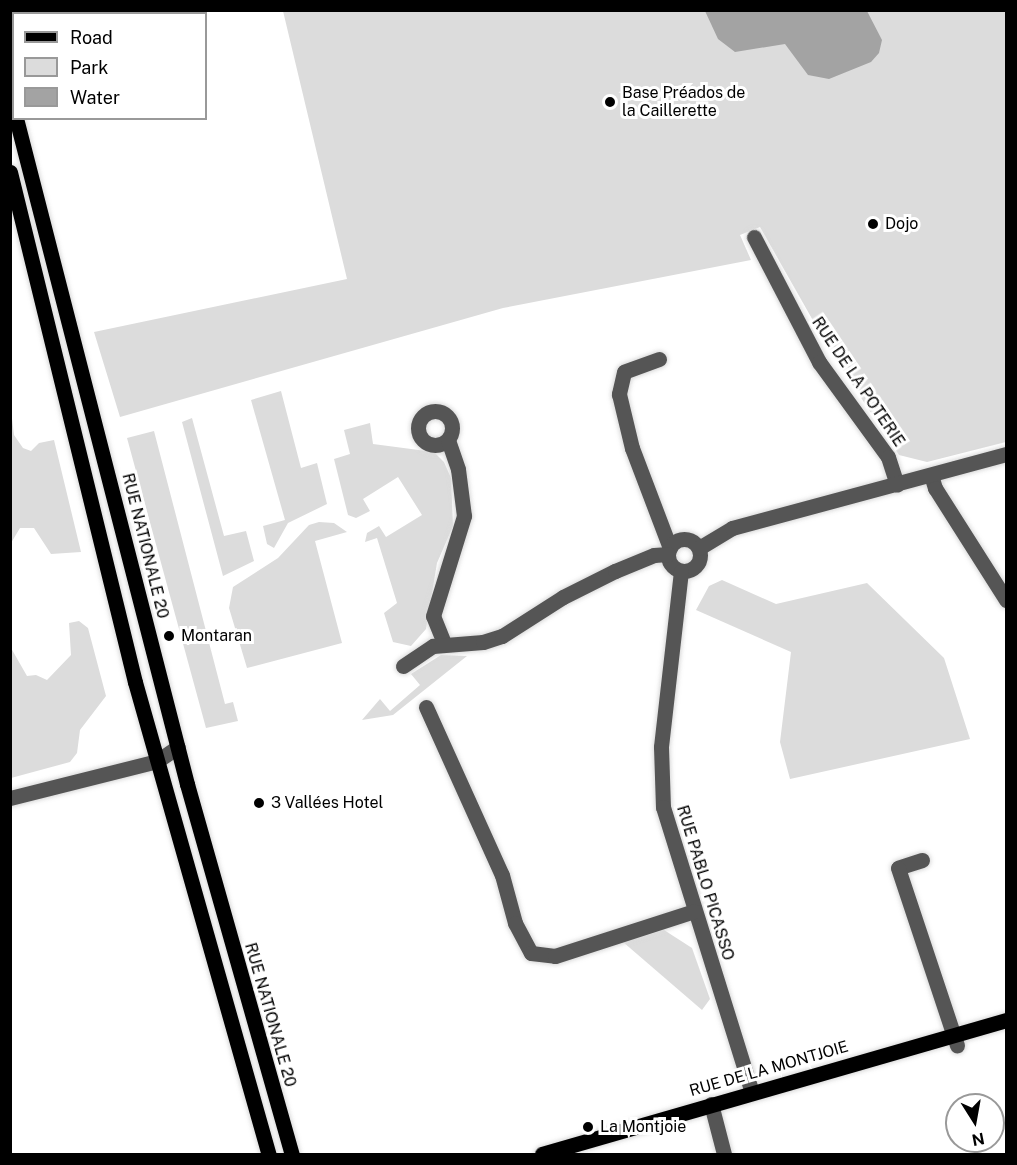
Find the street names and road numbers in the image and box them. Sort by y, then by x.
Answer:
street label: RUE DE LA POTERIE [808,314,908,450]
street label: RUE NATIONALE 20 [118,471,172,621]
street label: RUE PABLO PICASSO [672,803,738,963]
street label: RUE NATIONALE 20 [240,941,300,1089]
street label: RUE DE LA MONTJOIE [687,1037,851,1101]

